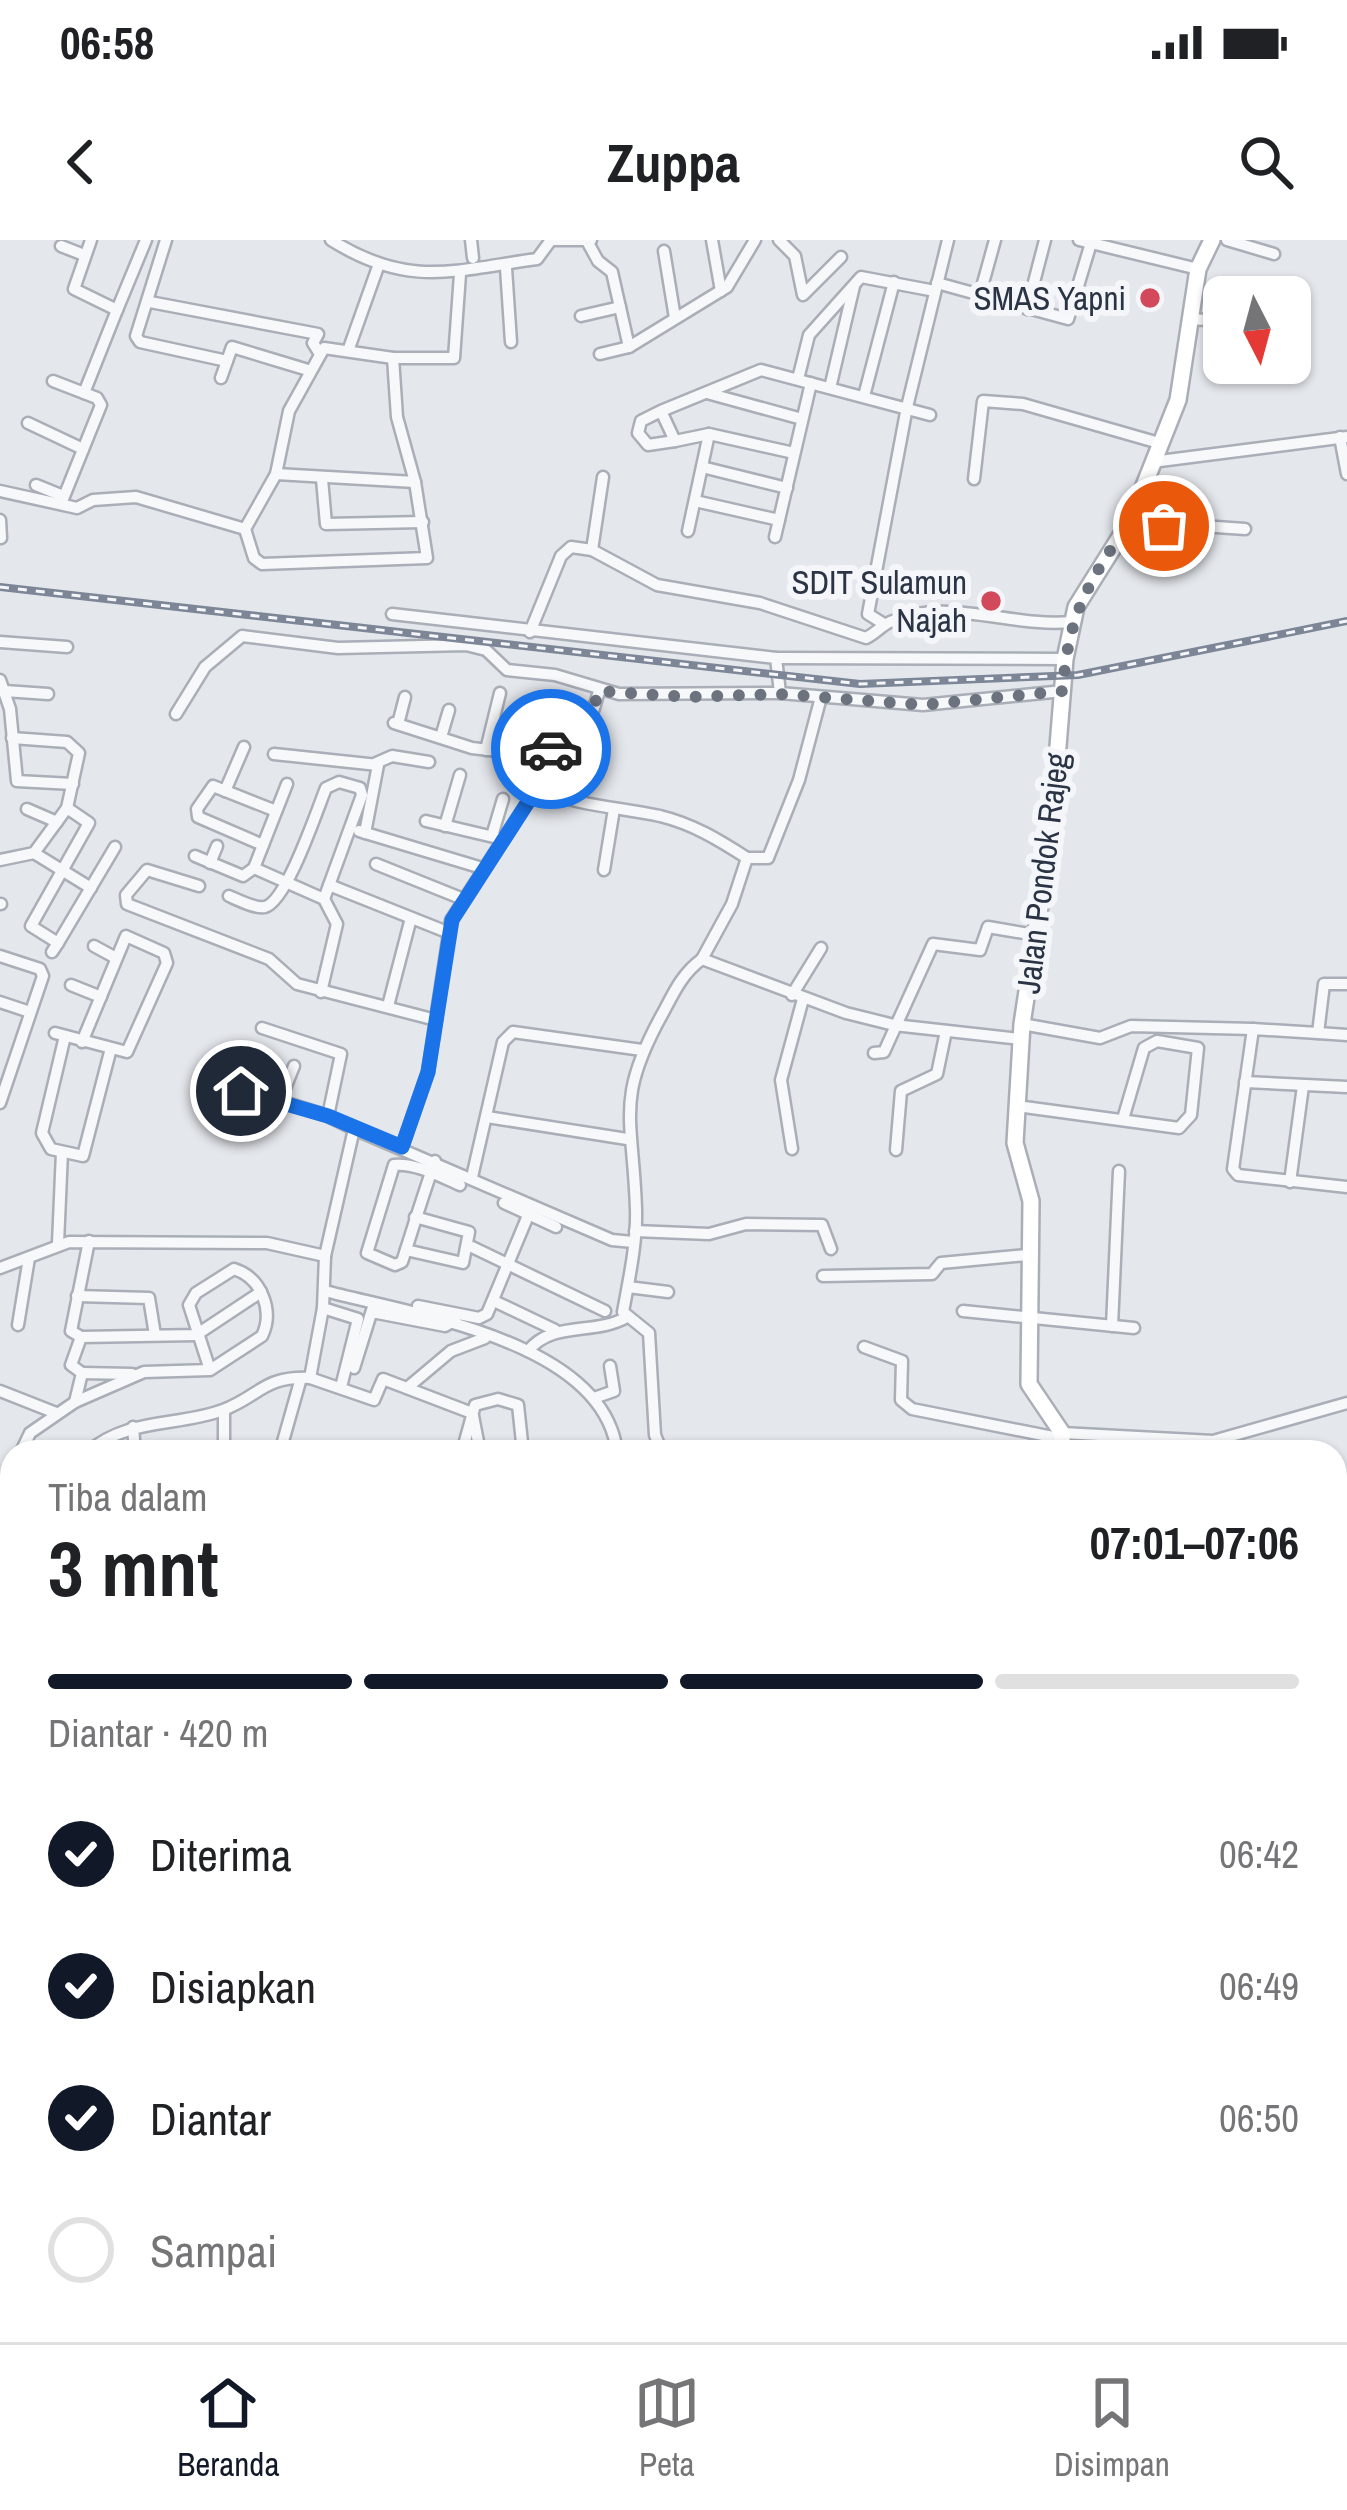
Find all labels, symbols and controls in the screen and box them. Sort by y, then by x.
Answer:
text: 06:58 [60,12,154,73]
text: Zuppa [607,126,740,199]
icon: back [48,129,114,195]
icon: search [1233,129,1299,195]
place label: SMAS Yapni [974,276,1126,320]
north arrow [1203,276,1311,384]
map controls [1203,276,1311,384]
marker: SMAS Yapni [1137,285,1163,311]
pin [1113,475,1215,577]
icon: bag [1131,493,1197,559]
place label: SDIT Sulamun Najah [792,560,967,642]
marker: SDIT Sulamun Najah [978,588,1004,614]
courier [491,689,611,809]
icon: car [518,716,584,782]
street label: Jalan Pondok Rajeg [1005,750,1079,996]
pin [190,1040,292,1142]
icon: home [208,1058,274,1124]
text: Tiba dalam [48,1471,207,1523]
text: 07:01–07:06 [1090,1512,1299,1573]
text: 3 mnt [48,1515,219,1620]
text: Diantar · 420 m [48,1707,268,1759]
icon: check [48,1821,114,1887]
text: Diterima [150,1824,291,1885]
text: 06:42 [1219,1828,1299,1880]
icon: check [48,1953,114,2019]
text: Disiapkan [150,1956,316,2017]
text: 06:49 [1219,1960,1299,2012]
icon: check [48,2085,114,2151]
text: Diantar [150,2088,271,2149]
text: 06:50 [1219,2092,1299,2144]
text: Sampai [150,2220,277,2281]
tab: Beranda [177,2370,279,2486]
tab: Peta [634,2370,700,2486]
tab: Disimpan [1054,2370,1170,2486]

